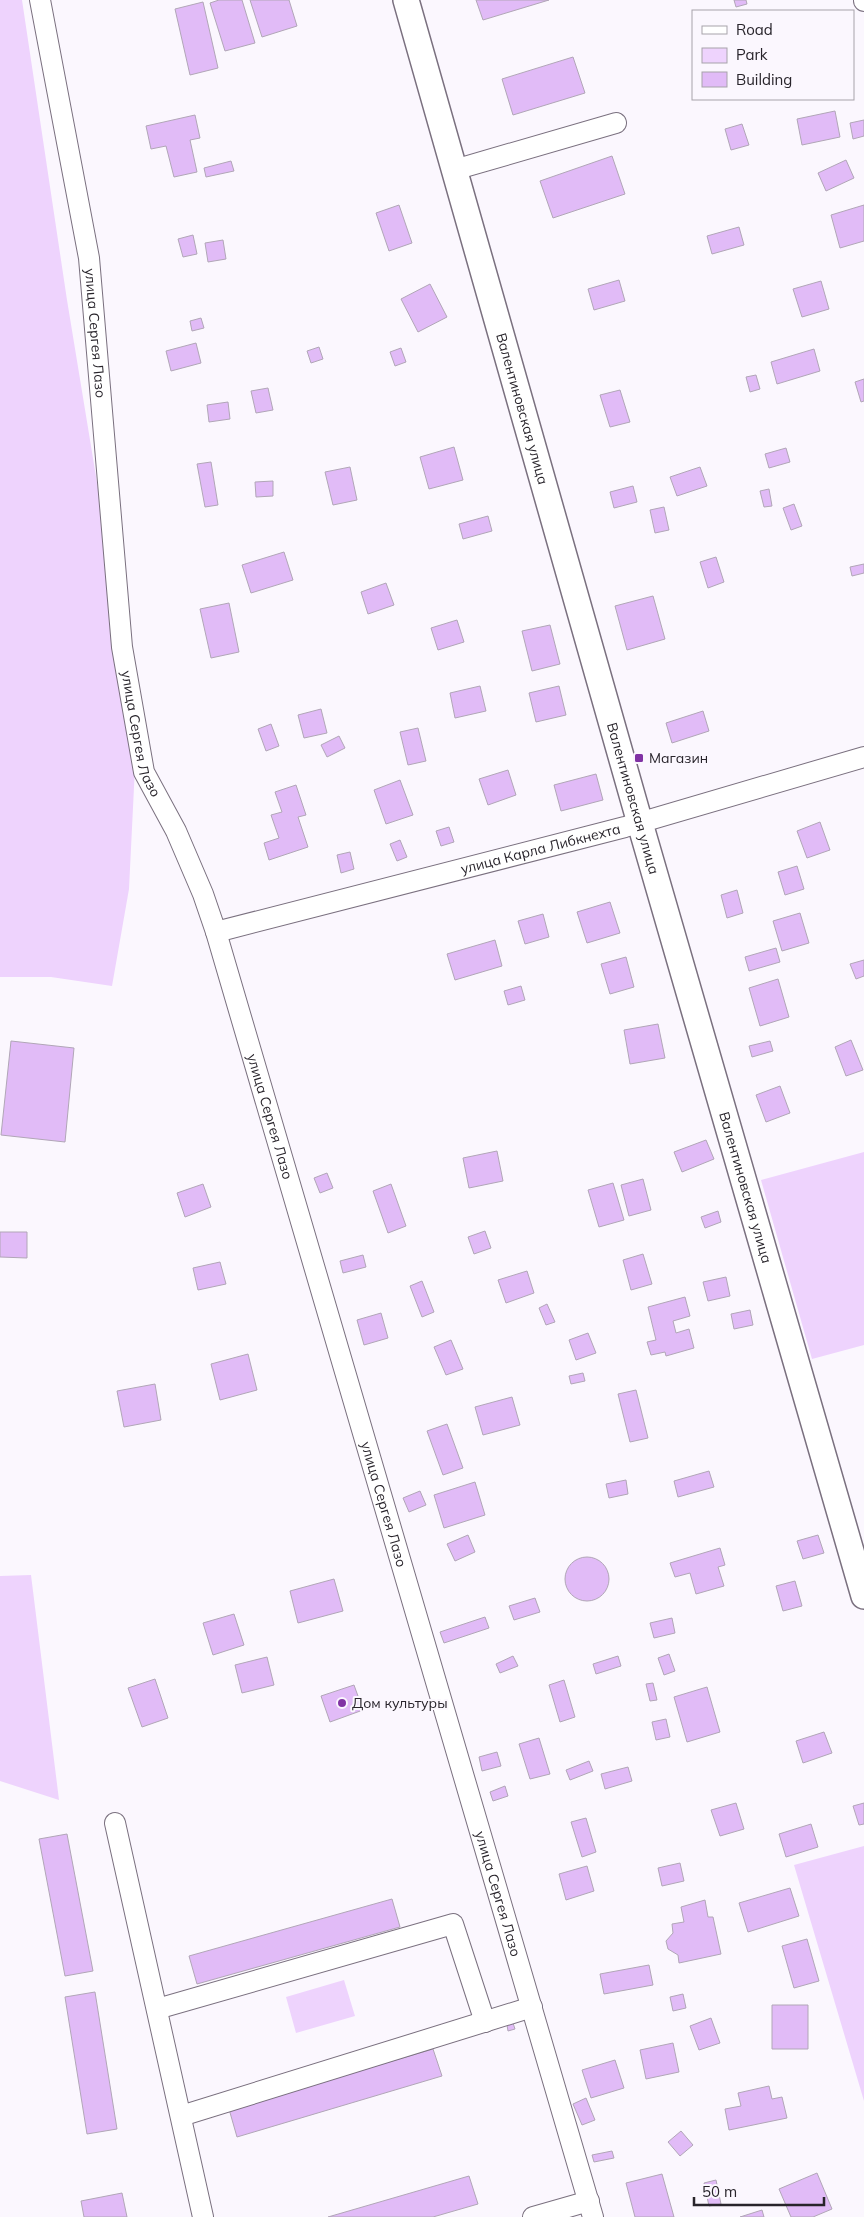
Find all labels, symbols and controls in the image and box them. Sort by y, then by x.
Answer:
legend [692,10,854,100]
text: Road [736,20,773,39]
text: Park [736,45,768,64]
text: Building [736,70,792,89]
street label: улица Сергея Лазо [81,268,110,399]
street label: Валентиновская улица [492,331,552,487]
street label: улица Сергея Лазо [117,669,165,800]
street label: Валентиновская улица [603,720,663,876]
place label: Магазин [649,749,708,767]
marker: Магазин [633,752,645,764]
street label: улица Карла Либкнехта [459,820,622,878]
street label: улица Сергея Лазо [243,1052,297,1181]
street label: Валентиновская улица [715,1110,776,1265]
street label: улица Сергея Лазо [357,1439,411,1569]
place label: Дом культуры [352,1694,448,1712]
marker: Дом культуры [336,1697,348,1709]
street label: улица Сергея Лазо [471,1829,525,1959]
scale bar [694,2174,824,2206]
text: 50 m [702,2182,737,2201]

